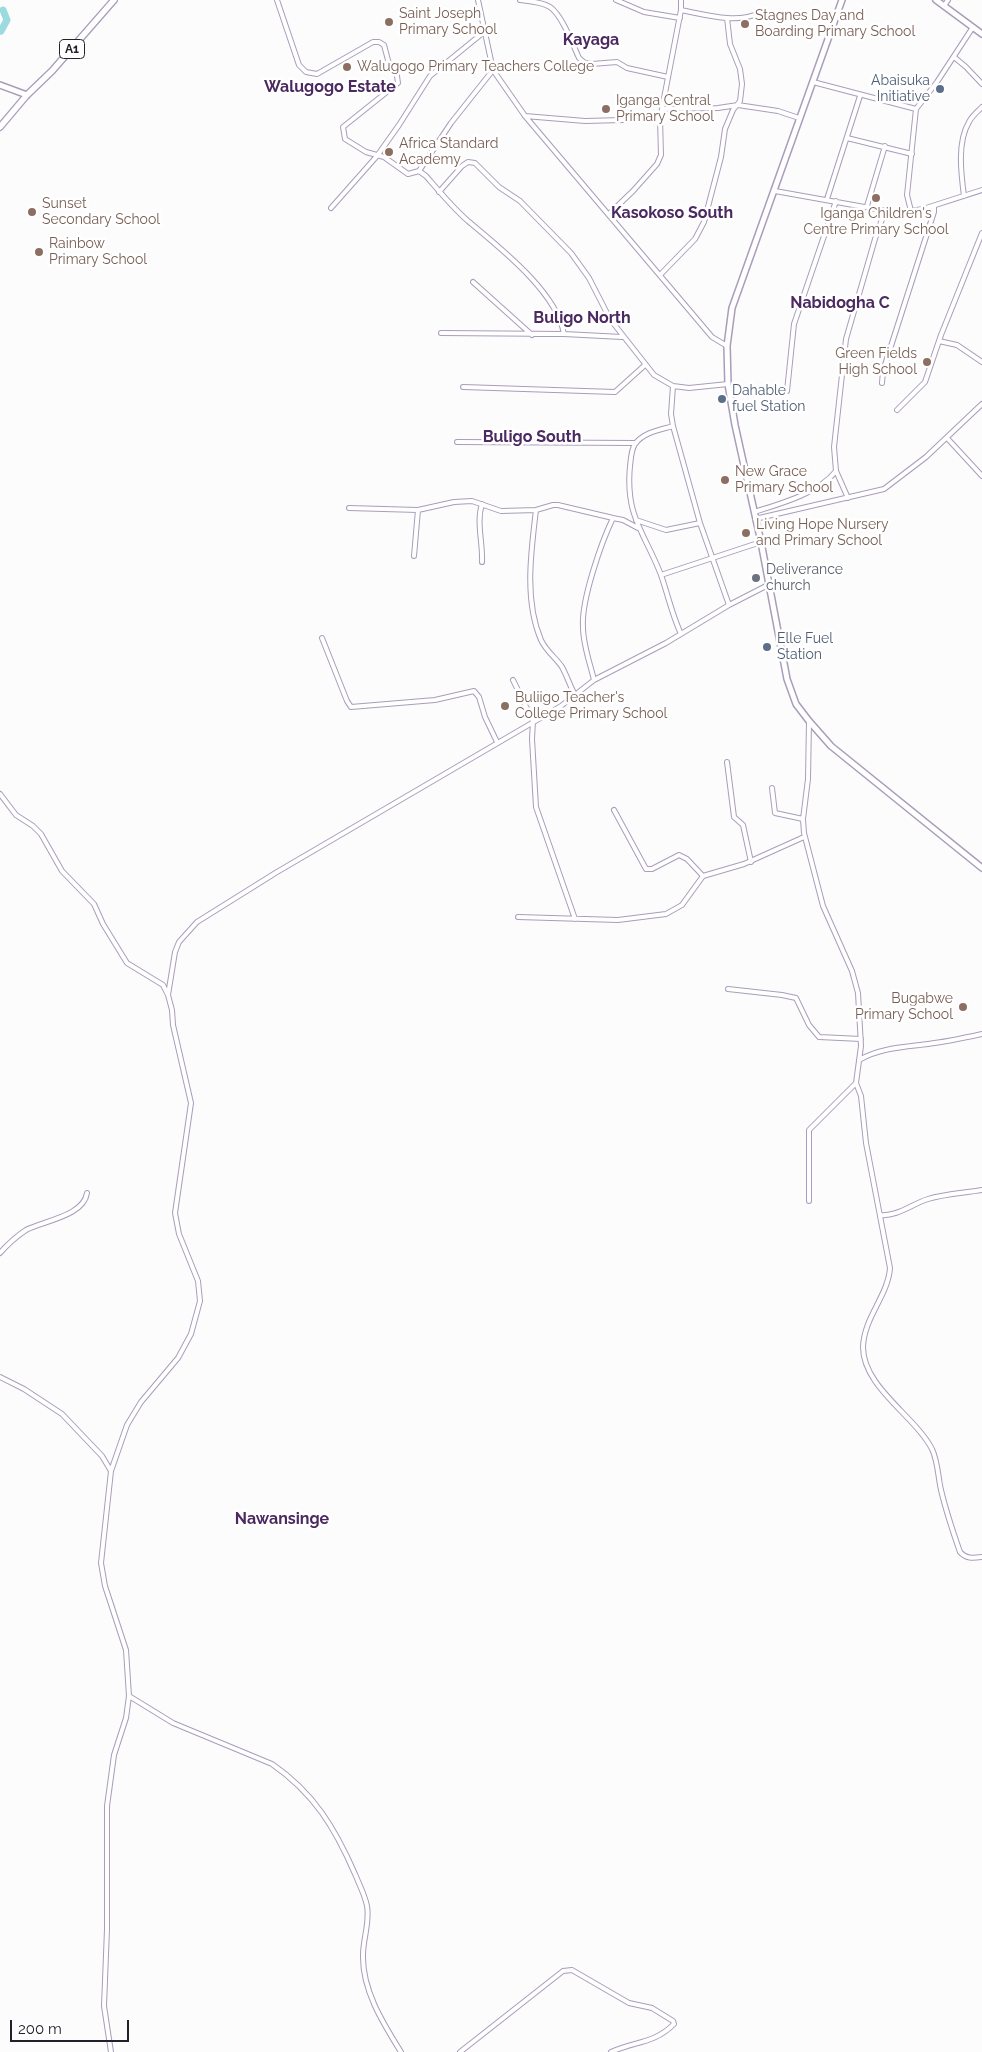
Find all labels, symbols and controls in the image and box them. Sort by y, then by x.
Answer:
place label: Saint Joseph Primary School [399,6,497,38]
place label: Stagnes Day and Boarding Primary School [755,8,915,40]
marker: Saint Joseph Primary School [383,16,395,28]
marker: Stagnes Day and Boarding Primary School [739,18,751,30]
district label: Kayaga [563,30,619,50]
road number: A1 [60,40,84,59]
place label: Walugogo Primary Teachers College [357,59,594,75]
marker: Walugogo Primary Teachers College [341,61,353,73]
place label: Abaisuka Initiative [871,73,930,105]
district label: Walugogo Estate [264,77,396,97]
marker: Abaisuka Initiative [934,83,946,95]
place label: Iganga Central Primary School [616,93,714,125]
marker: Iganga Central Primary School [600,103,612,115]
place label: Africa Standard Academy [399,136,498,168]
marker: Africa Standard Academy [383,146,395,158]
marker: Iganga Children's Centre Primary School [870,192,882,204]
place label: Sunset Secondary School [42,196,160,228]
district label: Kasokoso South [611,203,733,223]
marker: Sunset Secondary School [26,206,38,218]
place label: Iganga Children's Centre Primary School [803,206,949,238]
place label: Rainbow Primary School [49,236,147,268]
marker: Rainbow Primary School [33,246,45,258]
district label: Nabidogha C [790,293,890,313]
district label: Buligo North [533,308,631,328]
place label: Green Fields High School [835,346,917,378]
marker: Green Fields High School [921,356,933,368]
place label: Dahable fuel Station [732,383,805,416]
marker: Dahable fuel Station [716,393,728,405]
district label: Buligo South [483,427,581,447]
place label: New Grace Primary School [735,464,833,497]
marker: New Grace Primary School [719,474,731,486]
place label: Living Hope Nursery and Primary School [756,517,889,550]
marker: Living Hope Nursery and Primary School [740,527,752,539]
place label: Deliverance church [766,562,843,594]
marker: Deliverance church [750,572,762,584]
place label: Elle Fuel Station [777,631,833,664]
marker: Elle Fuel Station [761,641,773,653]
place label: Buliigo Teacher's College Primary School [515,690,667,722]
marker: Buliigo Teacher's College Primary School [499,700,511,712]
place label: Bugabwe Primary School [855,991,953,1024]
marker: Bugabwe Primary School [957,1001,969,1013]
district label: Nawansinge [235,1509,329,1529]
scale bar [12,2010,131,2042]
text: 200 m [18,2020,62,2038]

